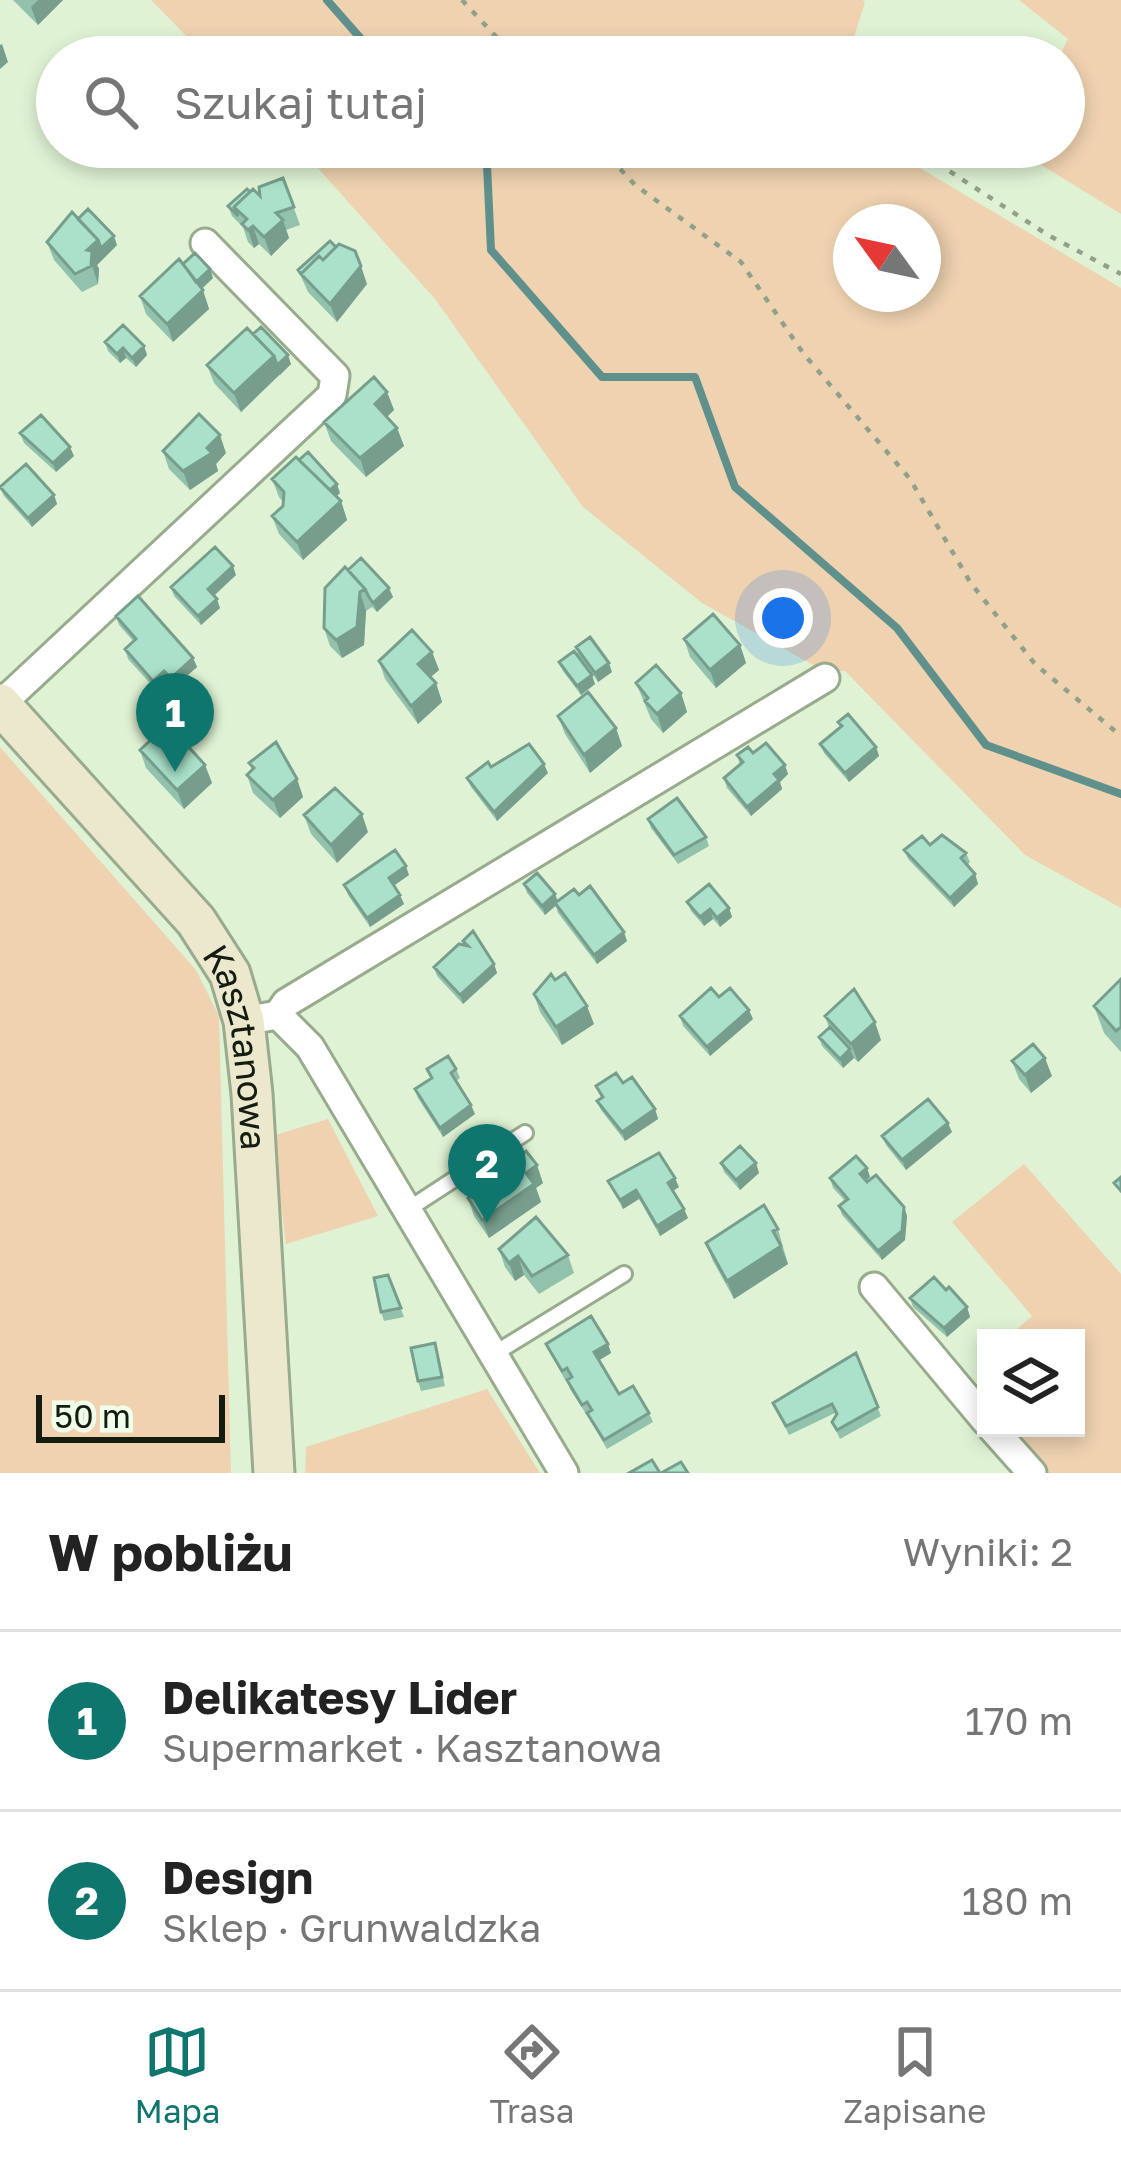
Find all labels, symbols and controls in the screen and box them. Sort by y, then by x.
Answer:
search box [36,36,1085,168]
icon: search [78,69,144,135]
text: Szukaj tutaj [174,75,427,129]
north arrow [833,204,941,312]
your location [753,588,813,648]
pin: 1 [136,673,214,772]
street label: Kasztanowa [195,936,277,1151]
pin: 2 [448,1124,526,1223]
map controls [977,1329,1085,1437]
button: layers [977,1329,1085,1437]
scale bar [36,1389,225,1442]
text: 50 m [54,1396,131,1435]
text: W pobliżu [48,1521,293,1582]
text: Wyniki: 2 [903,1528,1073,1575]
text: Delikatesy Lider [162,1670,517,1724]
text: 1 [77,1697,97,1744]
text: 170 m [965,1697,1073,1744]
text: Supermarket · Kasztanowa [162,1724,662,1771]
text: Design [162,1850,313,1904]
text: 2 [75,1877,99,1924]
text: 180 m [962,1877,1073,1924]
text: Sklep · Grunwaldzka [162,1904,541,1951]
tab: Mapa [135,2019,220,2130]
tab: Trasa [489,2019,574,2130]
tab: Zapisane [843,2019,986,2130]

